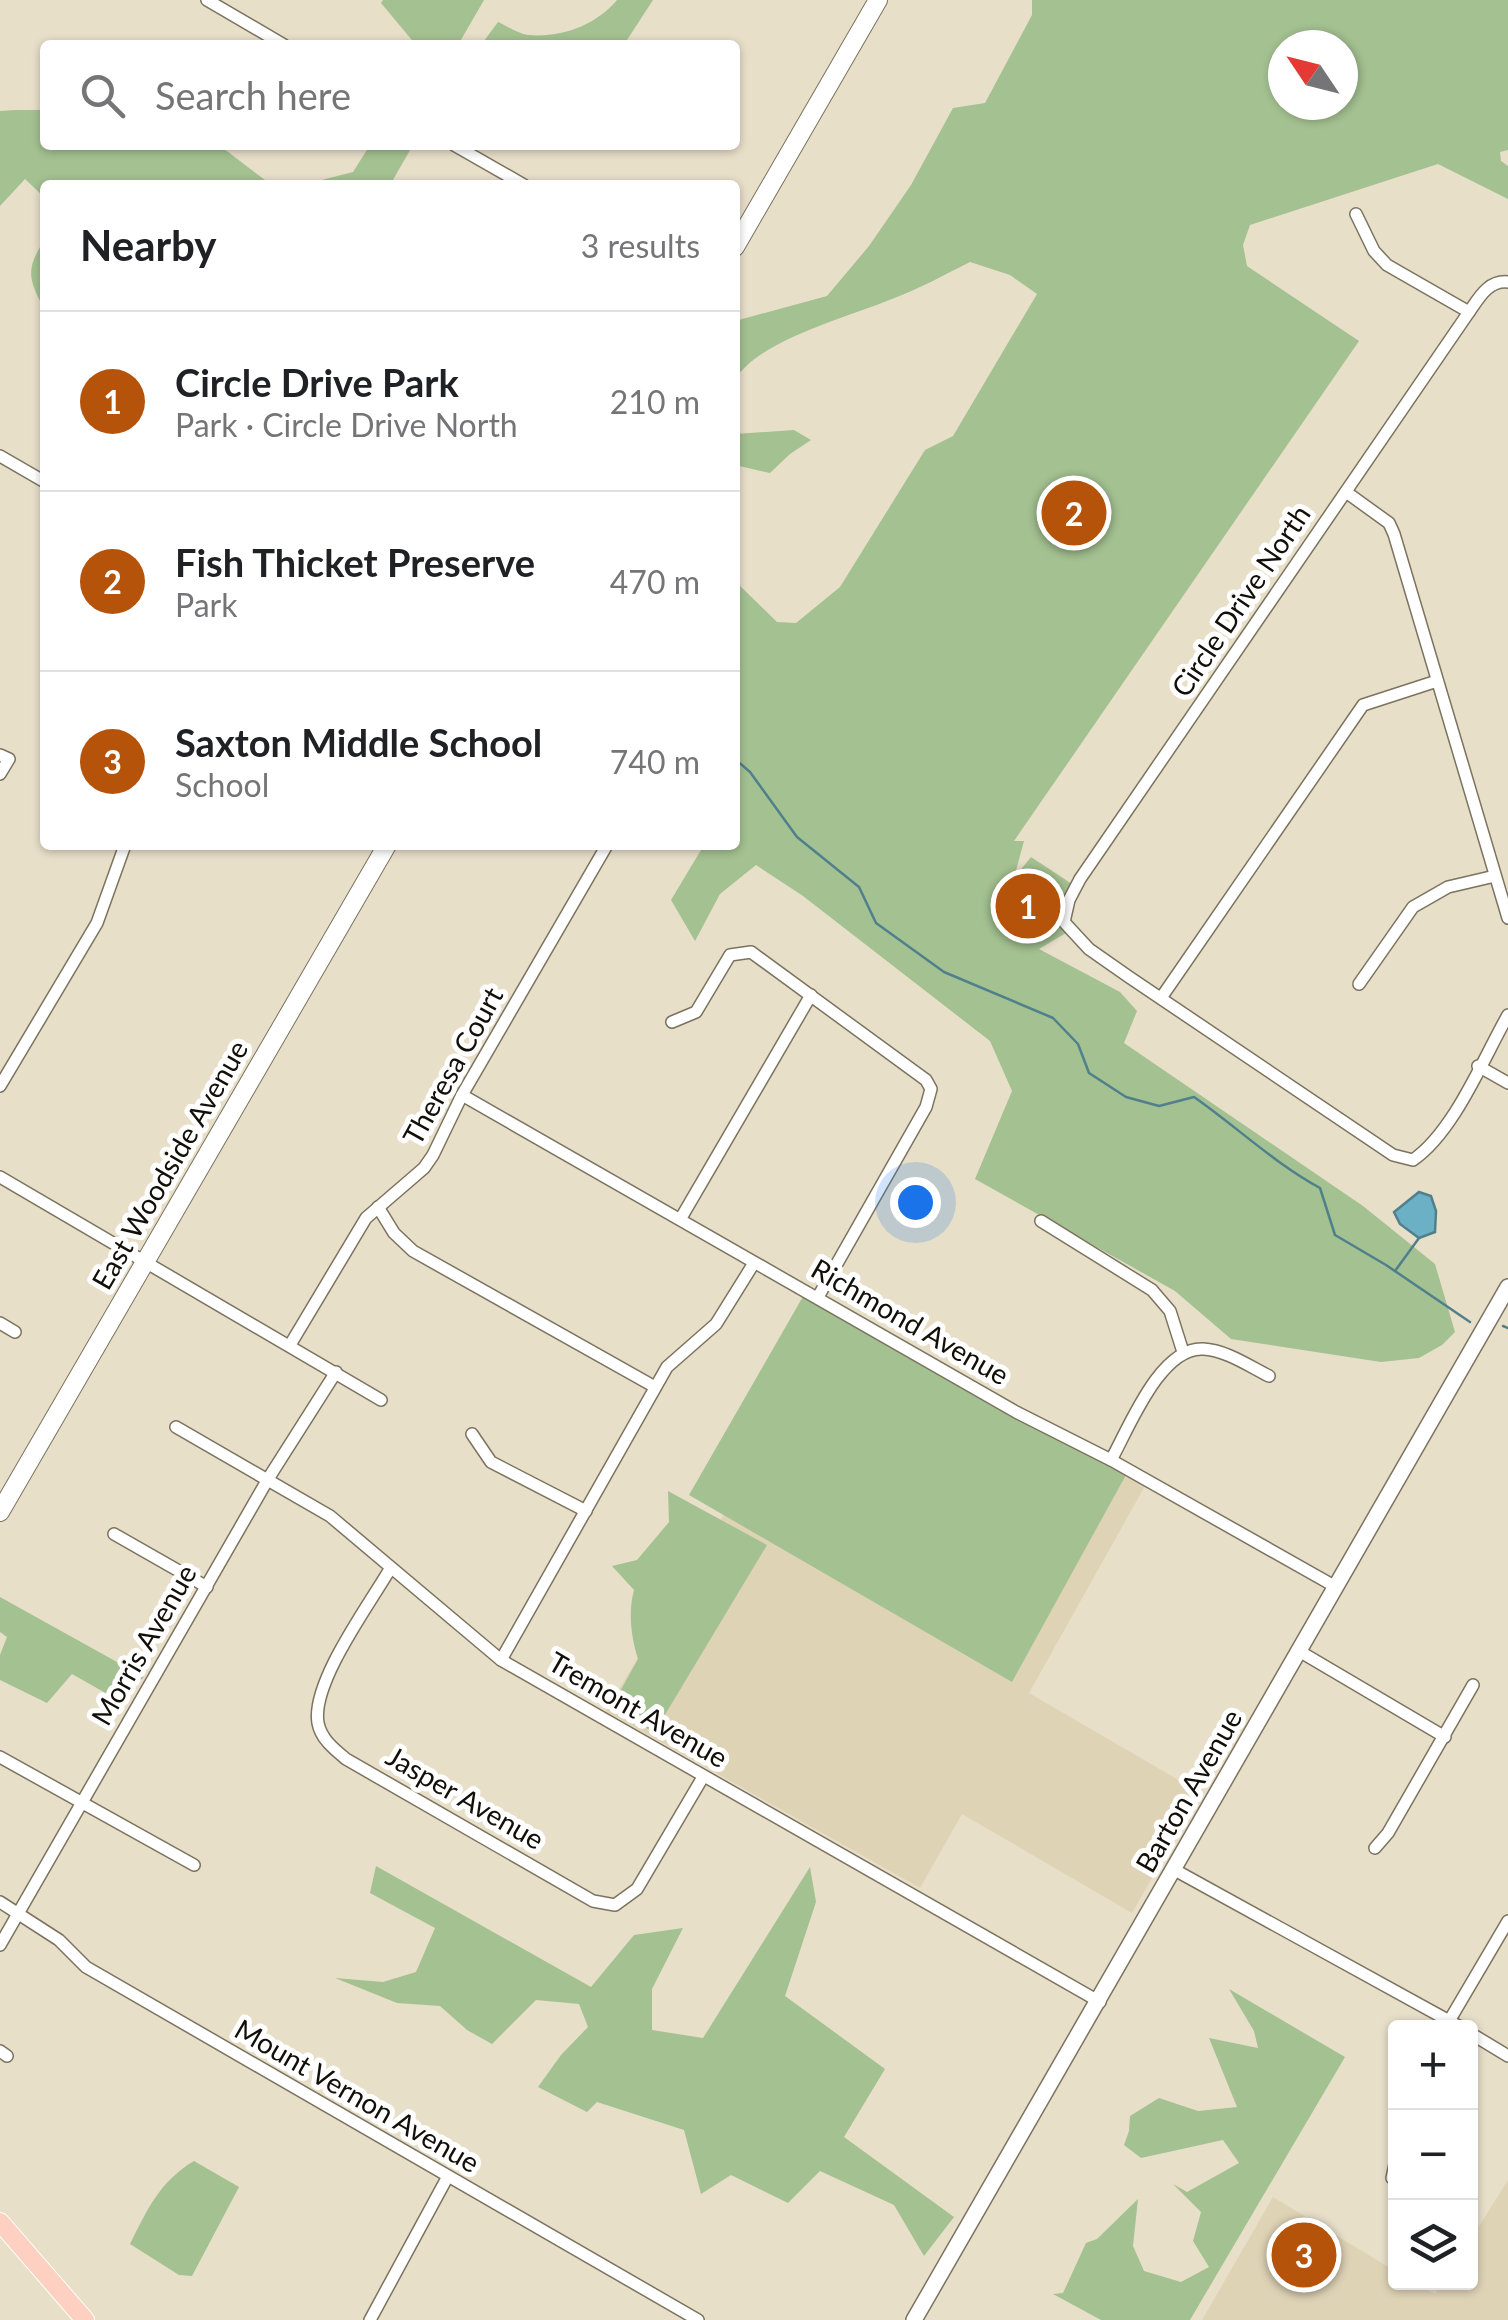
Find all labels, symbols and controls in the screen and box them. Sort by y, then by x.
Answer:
north arrow [1268,30,1358,120]
search box [40,40,740,150]
icon: search [75,68,130,123]
text: Search here [155,72,351,118]
text: Nearby [80,220,217,270]
text: 3 results [581,226,700,265]
text: Circle Drive Park [175,359,459,405]
text: 1 [103,382,122,421]
text: 210 m [610,382,700,421]
text: Park · Circle Drive North [175,405,518,444]
pin: 2 [1042,476,1106,550]
street label: Circle Drive North [1164,498,1317,703]
text: Fish Thicket Preserve [175,539,535,585]
text: 2 [103,562,122,601]
text: 470 m [610,562,700,601]
text: Park [175,585,238,624]
text: Saxton Middle School [175,719,542,765]
text: 3 [103,742,122,781]
text: 740 m [610,742,700,781]
text: School [175,765,269,804]
pin: 1 [996,868,1060,944]
street label: Theresa Court [395,981,509,1150]
street label: East Woodside Avenue [84,1034,254,1295]
your location [890,1177,941,1228]
street label: Richmond Avenue [806,1251,1015,1391]
street label: Morris Avenue [84,1558,203,1731]
street label: Tremont Avenue [543,1644,734,1774]
street label: Barton Avenue [1128,1703,1248,1878]
street label: Jasper Avenue [381,1738,550,1856]
street label: Mount Vernon Avenue [229,2011,486,2179]
map controls [1388,2020,1478,2290]
button: + [1388,2020,1478,2110]
button: − [1388,2110,1478,2200]
button: layers [1388,2200,1478,2290]
pin: 3 [1272,2218,1336,2292]

